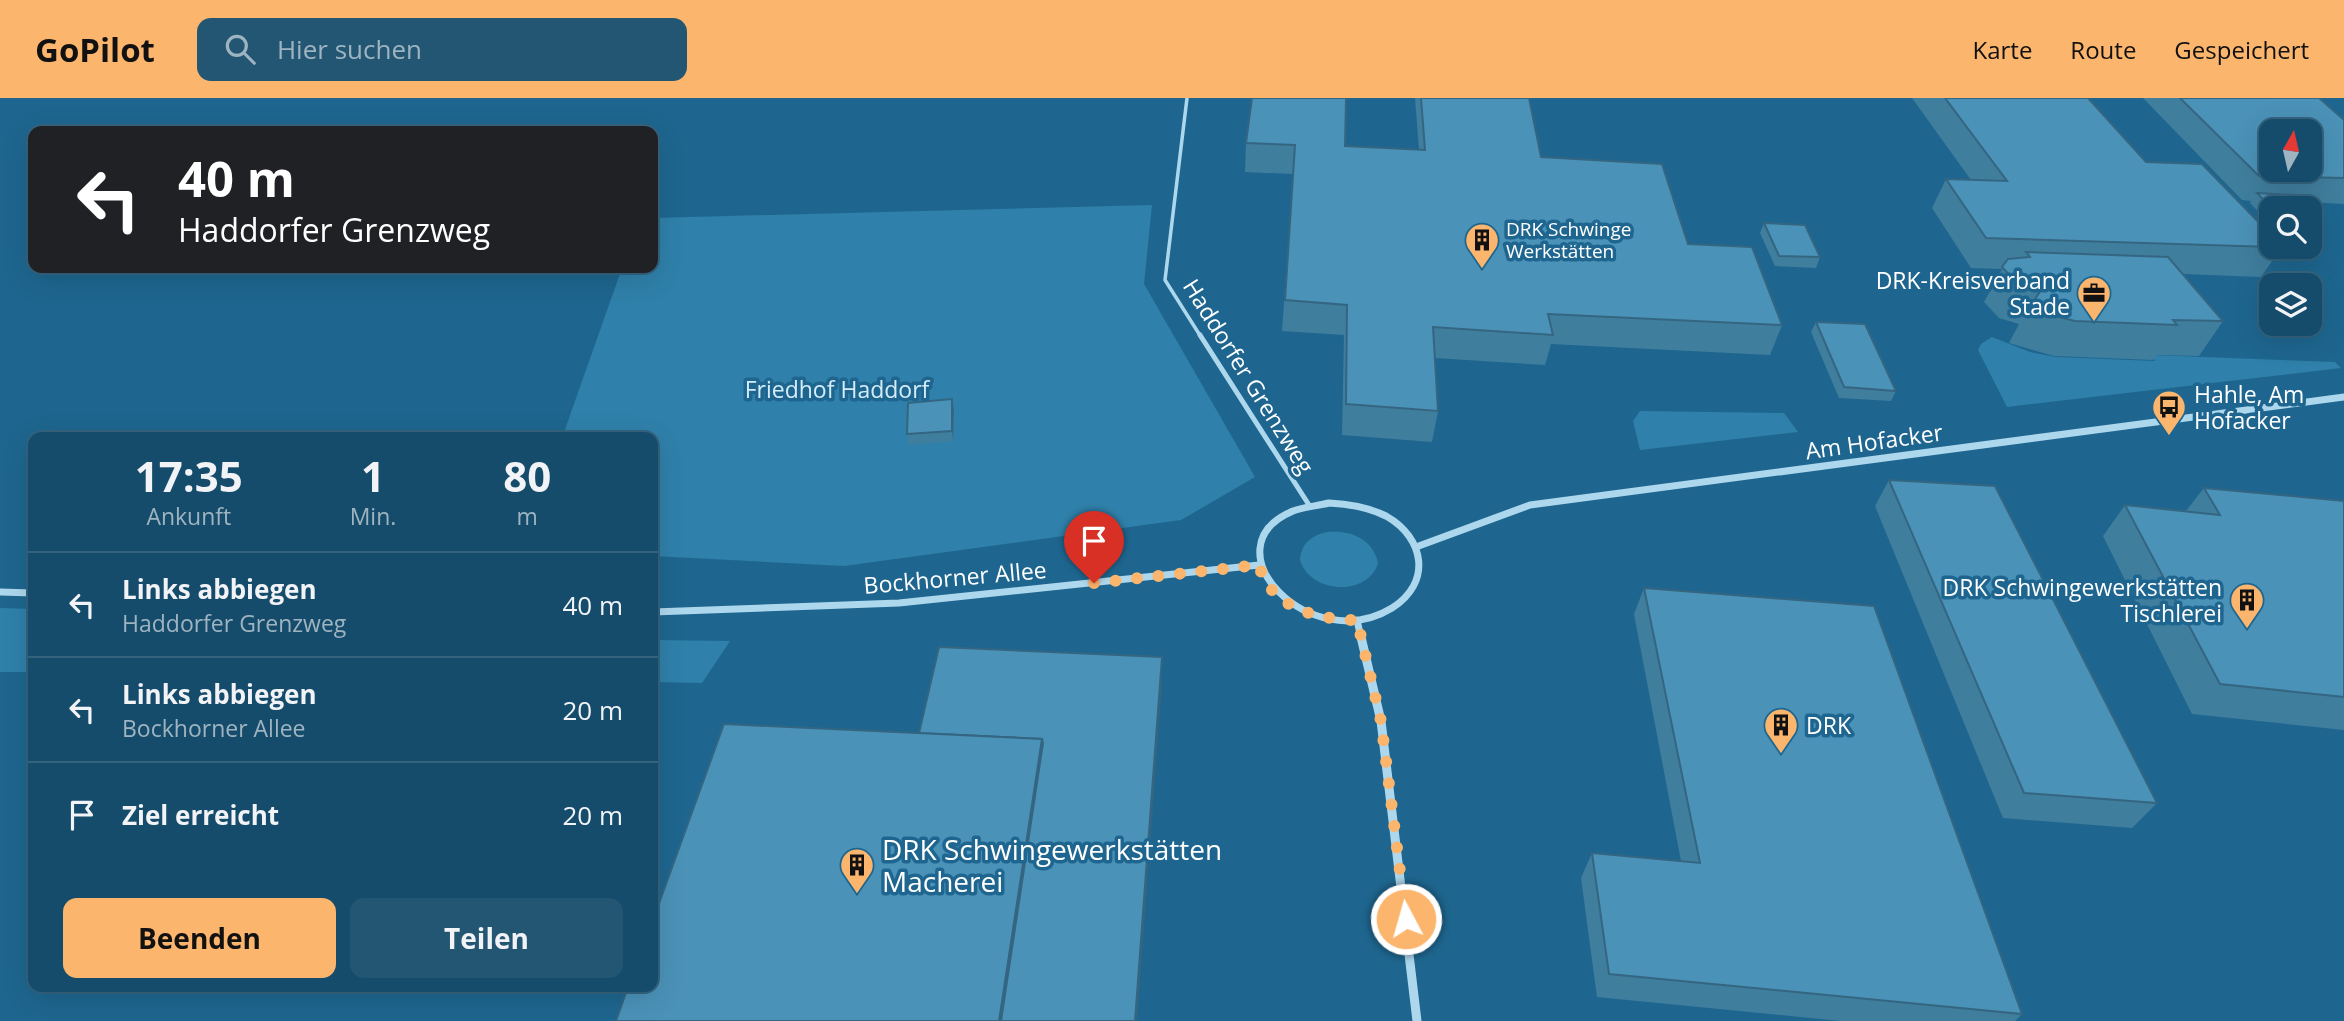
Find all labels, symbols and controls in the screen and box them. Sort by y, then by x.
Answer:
search box [197,18,687,81]
text: GoPilot [35,27,155,72]
icon: search [221,30,259,68]
text: Hier suchen [277,31,422,67]
text: Karte [1972,33,2032,66]
text: Route [2070,33,2136,66]
text: Gespeichert [2174,33,2309,66]
north arrow [2259,119,2322,182]
map controls [2259,119,2322,336]
text: 40 m [178,145,295,211]
icon: left [63,154,154,245]
button: search [2259,196,2322,259]
text: Haddorfer Grenzweg [178,208,490,251]
place label: DRK Schwinge Werkstätten [1506,216,1631,264]
building icon: DRK Schwinge Werkstätten [1463,221,1501,270]
place label: DRK-Kreisverband Stade [1876,264,2070,322]
street label: Haddorfer Grenzweg [1176,272,1322,480]
button: layers [2259,273,2322,336]
office icon: DRK-Kreisverband Stade [2075,274,2113,323]
park label: Friedhof Haddorf [745,373,931,405]
place label: Hahle, Am Hofacker [2194,378,2304,436]
bus stop icon: Hahle, Am Hofacker [2150,388,2188,437]
street label: Am Hofacker [1803,415,1945,466]
text: 17:35 [135,447,243,504]
text: 1 [361,447,385,504]
text: 80 [503,447,551,504]
text: Ankunft [146,500,231,532]
text: Min. [350,500,396,532]
text: m [516,500,538,532]
pin [1064,511,1124,583]
icon: arrive [1075,522,1113,560]
street label: Bockhorner Allee [862,553,1048,601]
text: Links abbiegen [122,571,317,607]
place label: DRK Schwingewerkstätten Tischlerei [1943,571,2222,629]
building icon: DRK Schwingewerkstätten Tischlerei [2228,581,2266,630]
icon: left [63,586,101,624]
text: 40 m [562,587,623,623]
text: Haddorfer Grenzweg [122,607,346,639]
text: Links abbiegen [122,676,317,712]
icon: left [63,691,101,729]
text: 20 m [562,692,623,728]
building icon: DRK [1762,706,1800,755]
place label: DRK [1806,709,1852,741]
text: Bockhorner Allee [122,712,306,744]
icon: arrive [63,796,101,834]
text: Ziel erreicht [122,797,279,833]
text: 20 m [562,797,623,833]
place label: DRK Schwingewerkstätten Macherei [882,830,1222,900]
building icon: DRK Schwingewerkstätten Macherei [838,846,876,895]
position arrow [1369,882,1443,956]
button: Beenden [63,898,336,978]
button: Teilen [350,898,623,978]

